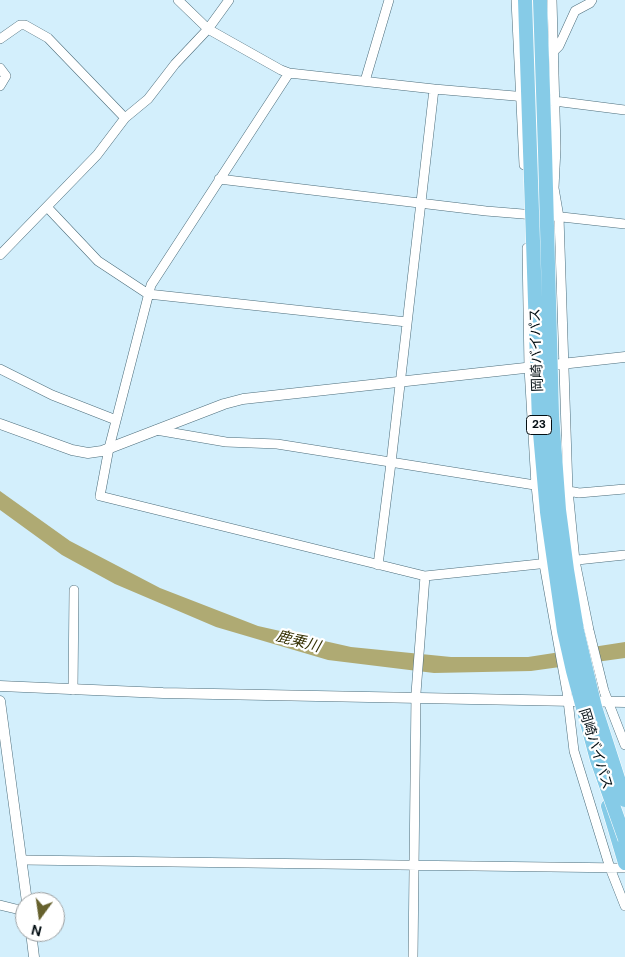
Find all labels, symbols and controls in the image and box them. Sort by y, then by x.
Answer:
street label: 岡崎バイパス [527,308,547,392]
road number: 23 [526,416,552,434]
water label: 鹿乗川 [274,627,322,657]
street label: 岡崎バイパス [575,706,615,792]
north arrow [15,892,65,942]
text: N [29,921,44,941]

